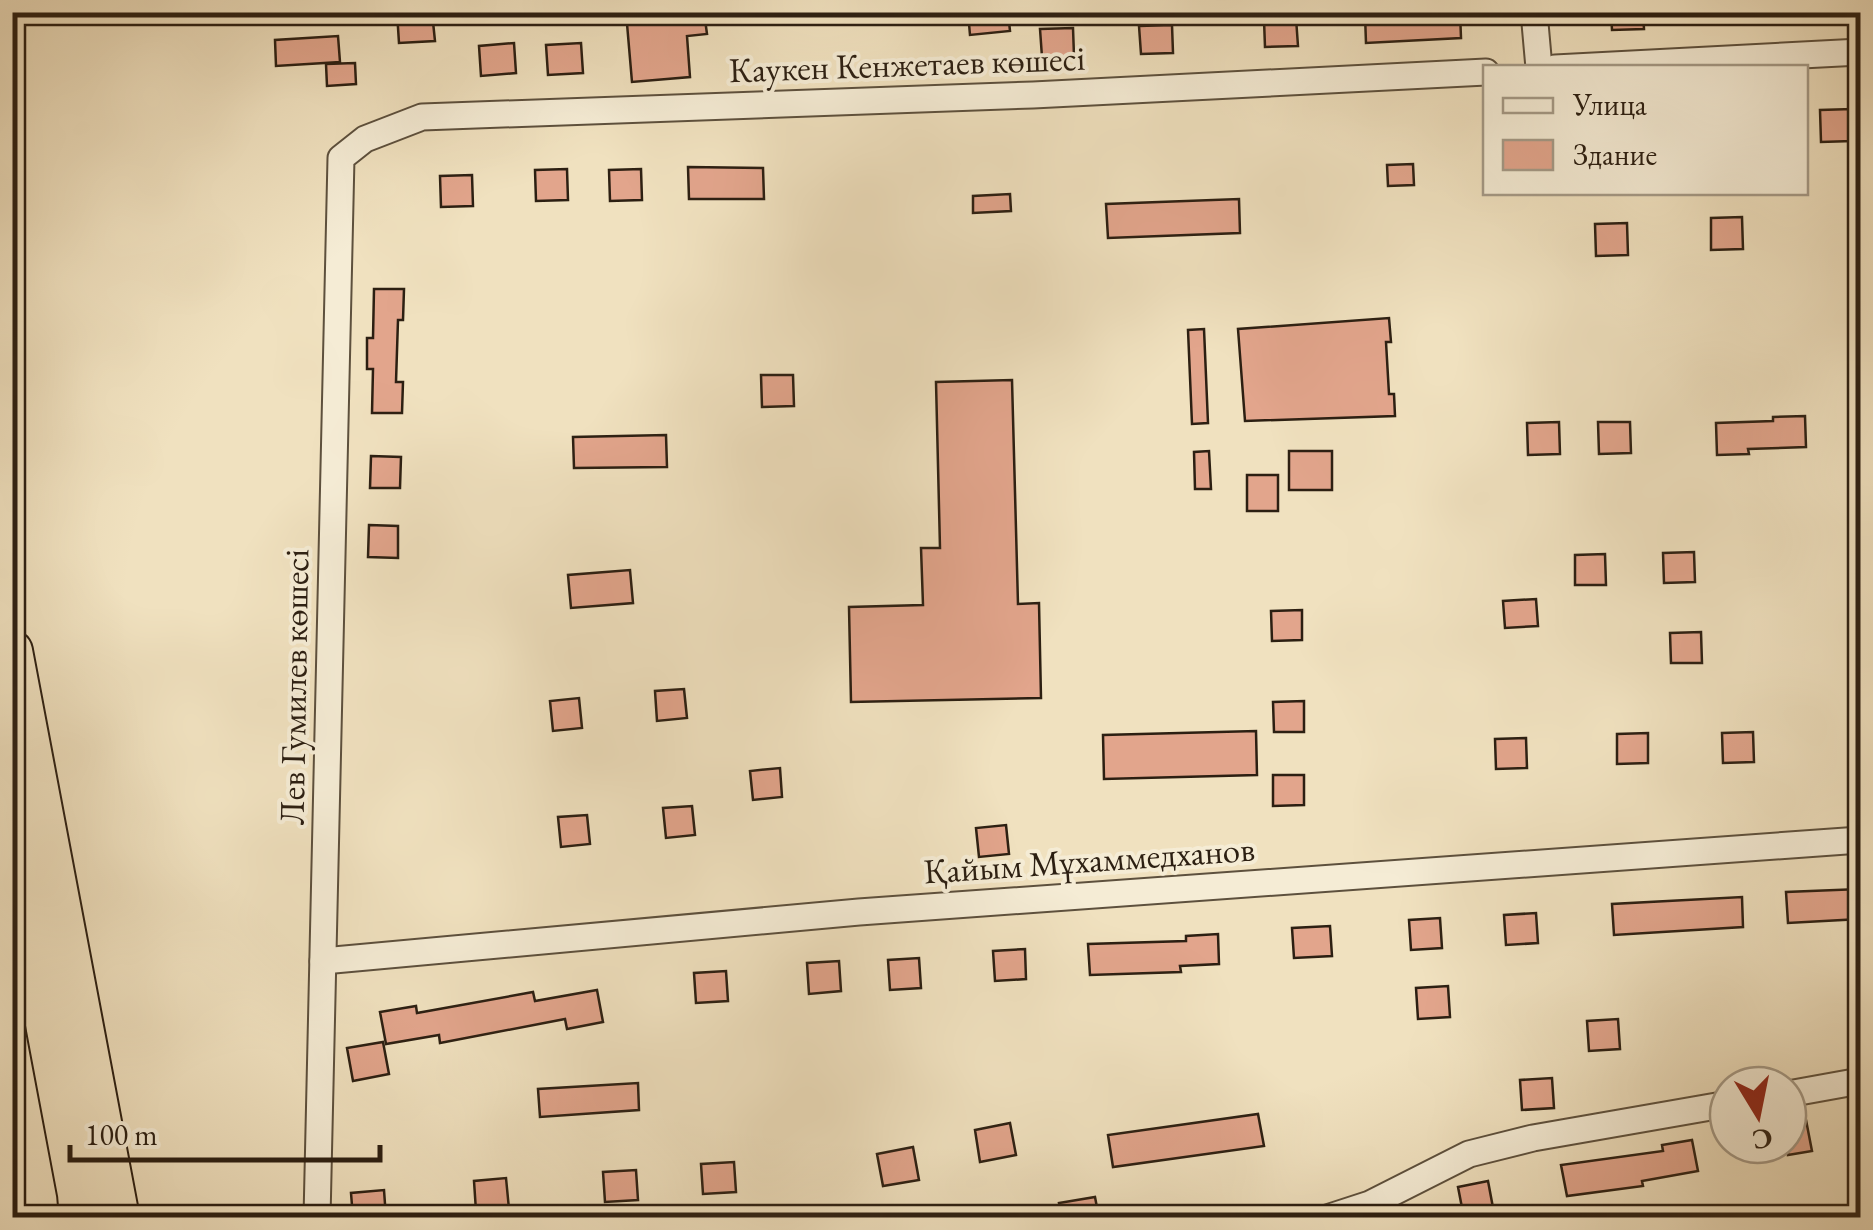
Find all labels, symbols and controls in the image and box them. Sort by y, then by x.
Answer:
street label: Каукен Кенжетаев көшесі [728,35,1086,93]
legend [1483,65,1808,195]
text: Улица [1572,85,1647,124]
text: Здание [1573,135,1657,174]
street label: Лев Гумилев көшесі [269,548,319,826]
street label: Қайым Мұхаммедханов [922,825,1256,895]
north arrow [1708,1065,1808,1165]
scale bar [70,1100,380,1162]
text: 100 m [85,1115,158,1154]
text: С [1749,1120,1775,1159]

